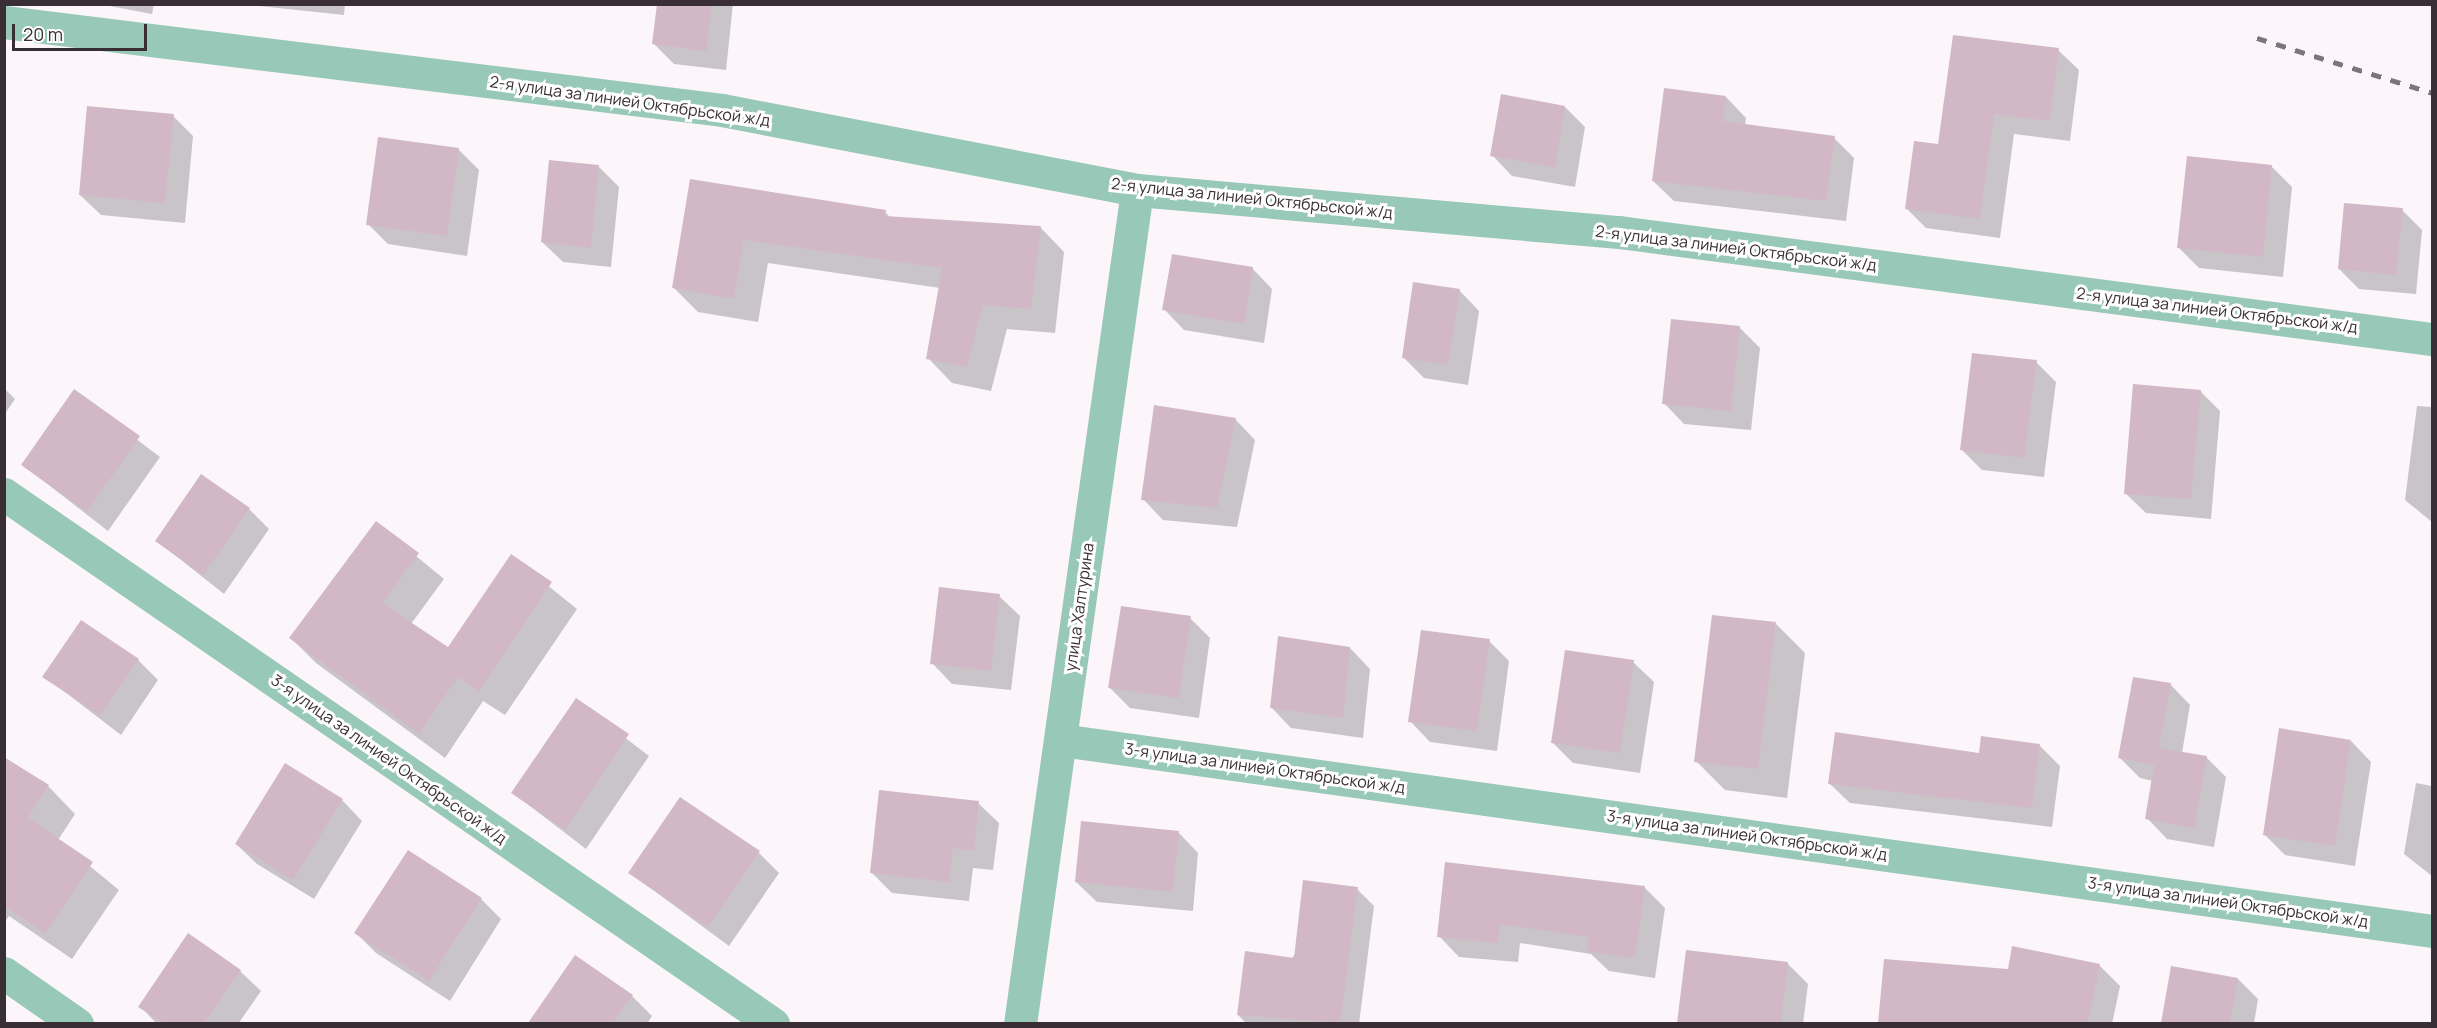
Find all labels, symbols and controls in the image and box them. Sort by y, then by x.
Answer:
scale bar [15,12,150,50]
text: 20 m [23,22,63,46]
street label: 2-я улица за линией Октябрьской ж/д [489,72,771,130]
street label: 2-я улица за линией Октябрьской ж/д [1110,174,1394,222]
street label: 2-я улица за линией Октябрьской ж/д [1594,221,1878,275]
street label: 2-я улица за линией Октябрьской ж/д [2075,283,2359,337]
street label: улица Халтурина [1060,542,1098,672]
street label: 3-я улица за линией Октябрьской ж/д [268,670,510,848]
street label: 3-я улица за линией Октябрьской ж/д [1124,739,1406,797]
street label: 3-я улица за линией Октябрьской ж/д [1606,806,1888,864]
street label: 3-я улица за линией Октябрьской ж/д [2087,873,2369,931]

